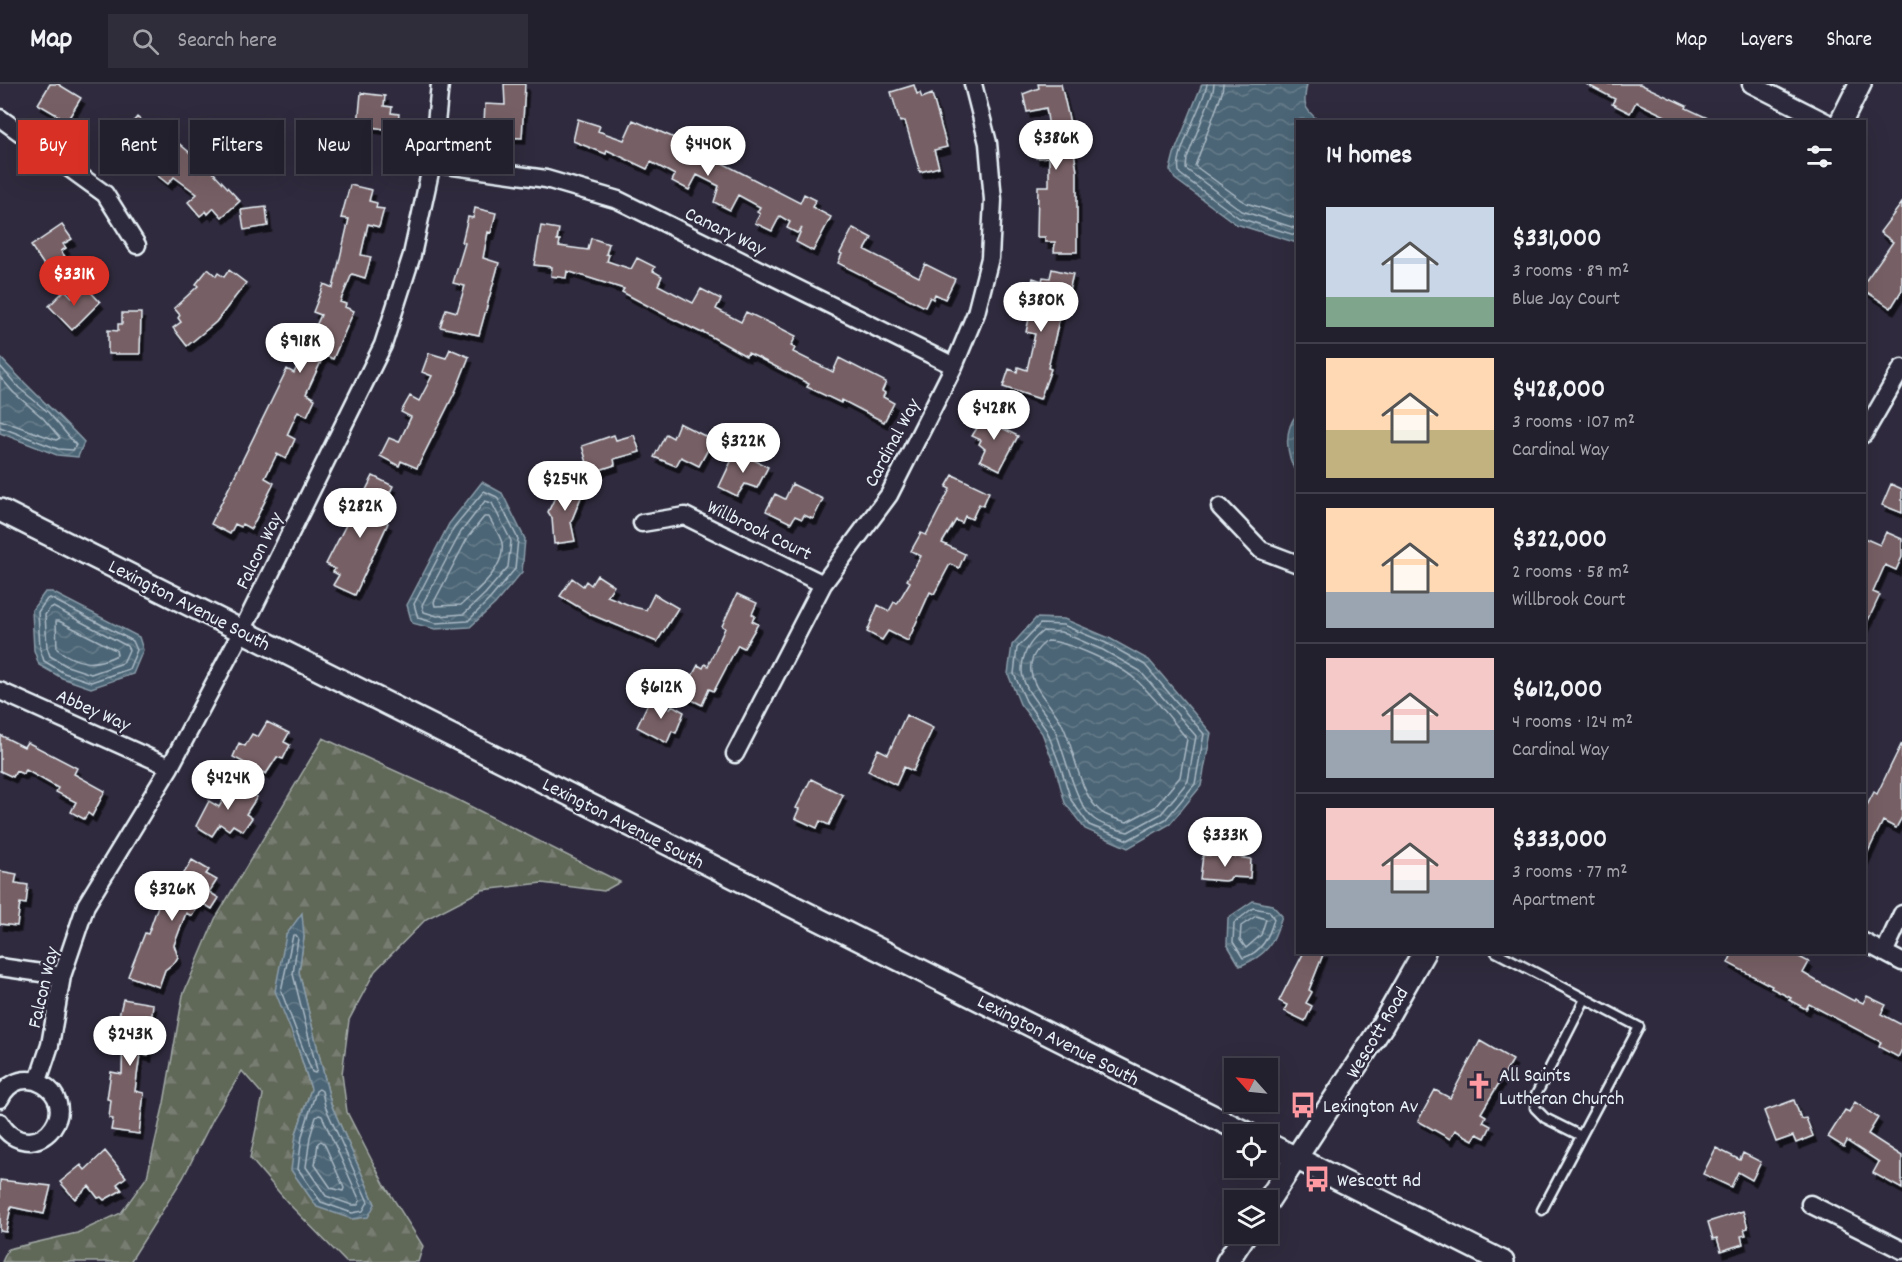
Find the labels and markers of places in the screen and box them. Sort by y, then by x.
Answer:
pin: $386K [1014,120,1098,171]
pin: $440K [666,126,750,177]
pin: $331K [32,256,116,307]
pin: $380K [999,282,1083,333]
pin: $918K [258,323,342,374]
pin: $428K [952,390,1036,441]
pin: $322K [701,423,785,474]
pin: $254K [523,461,607,512]
pin: $282K [318,488,402,539]
pin: $612K [619,669,703,720]
pin: $424K [186,760,270,811]
pin: $333K [1183,817,1267,868]
pin: $326K [130,871,214,922]
pin: $243K [88,1016,172,1067]
place label: All Saints Lutheran Church [1499,1063,1624,1114]
church icon: All Saints Lutheran Church [1464,1071,1494,1101]
bus stop icon: Lexington Av [1288,1090,1318,1120]
place label: Lexington Av [1323,1094,1419,1122]
bus stop icon: Wescott Rd [1302,1164,1332,1194]
place label: Wescott Rd [1337,1168,1421,1196]

